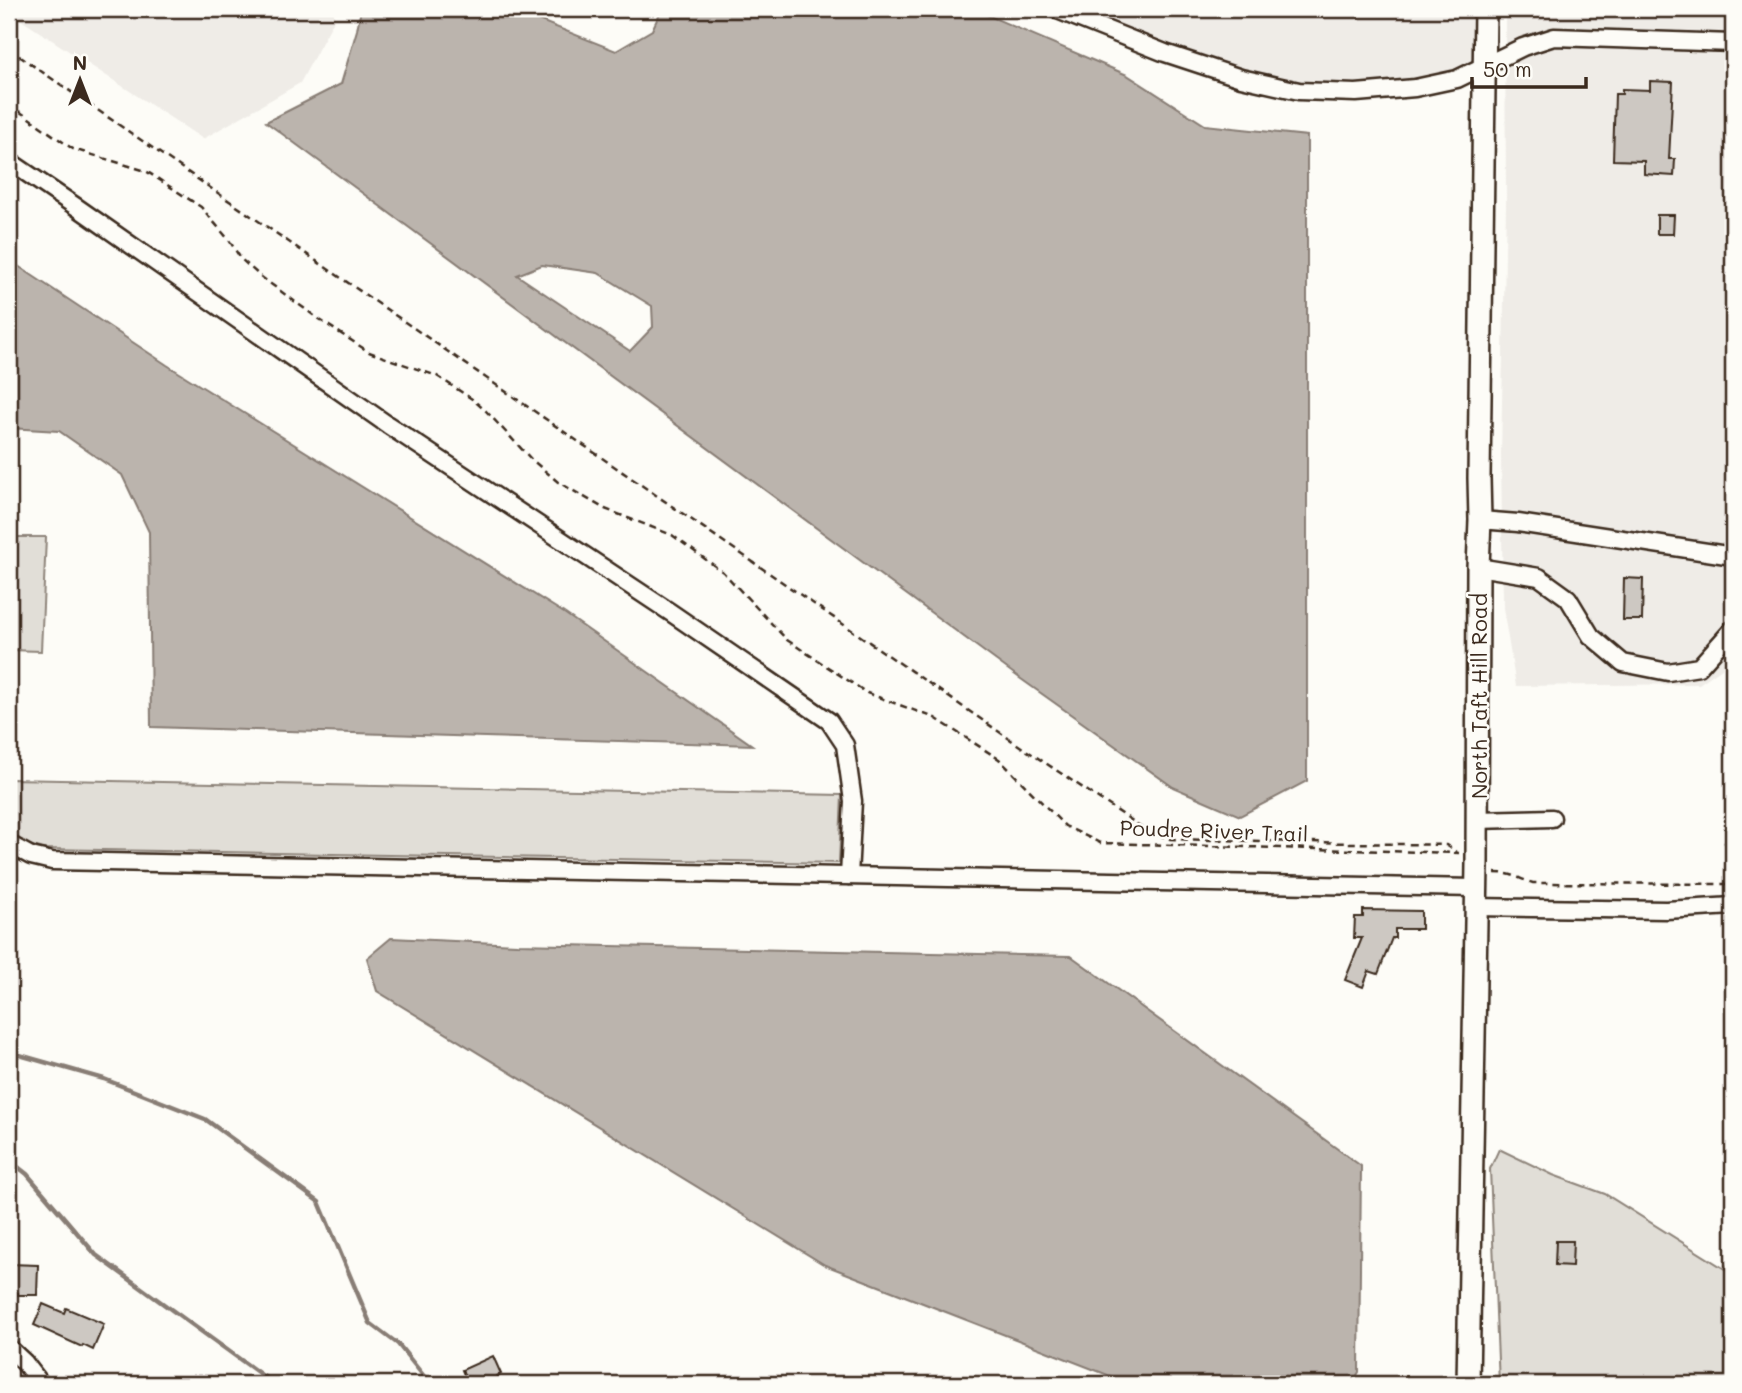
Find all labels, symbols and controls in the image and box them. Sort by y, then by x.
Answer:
north arrow [46,46,116,116]
scale bar [1472,46,1586,90]
text: N [73,50,87,75]
text: 50 m [1483,55,1532,82]
street label: North Taft Hill Road [1465,593,1492,799]
street label: Poudre River Trail [1119,813,1309,847]

